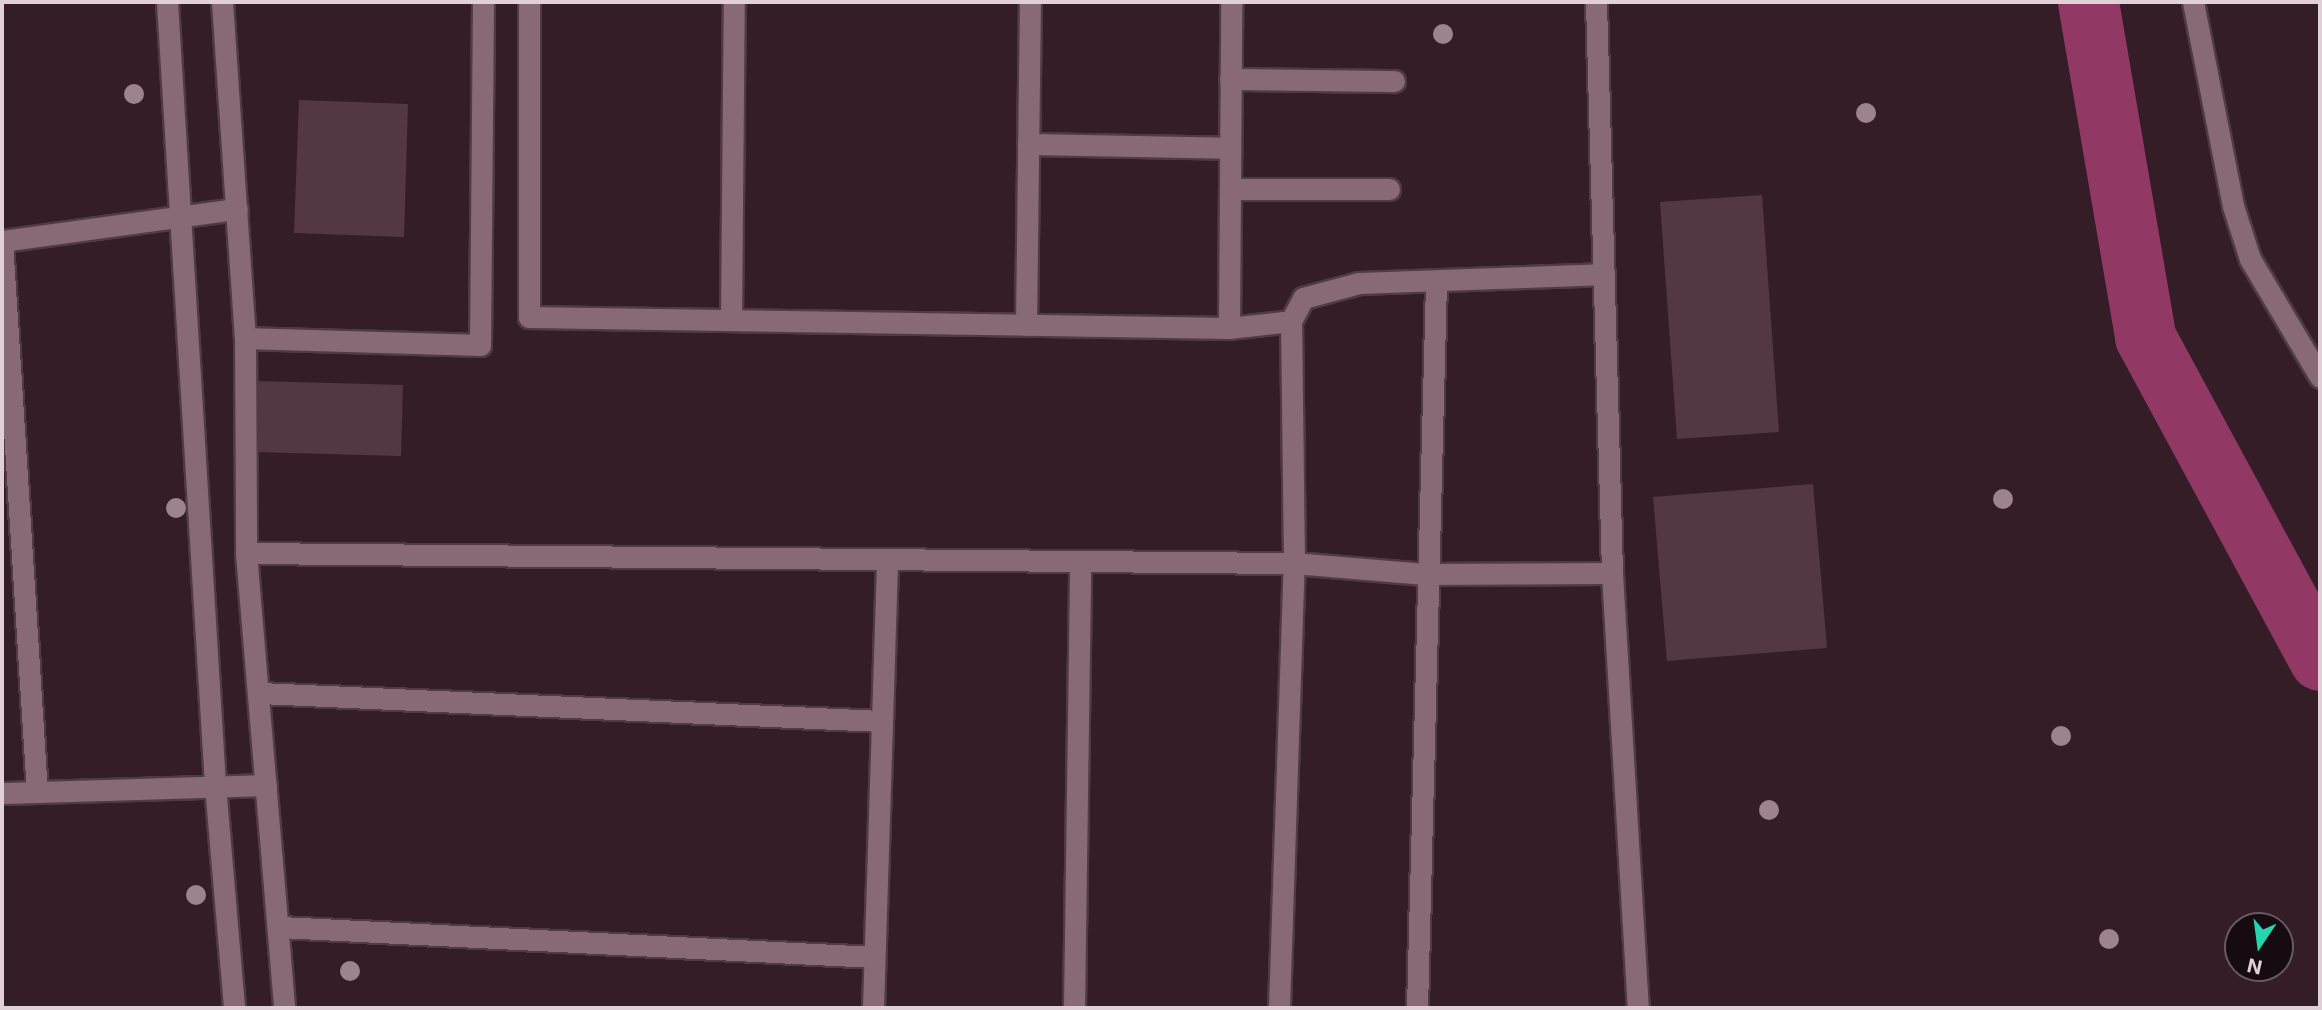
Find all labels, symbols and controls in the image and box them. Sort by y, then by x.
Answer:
north arrow [2224,912,2294,982]
text: N [2245,953,2264,979]

